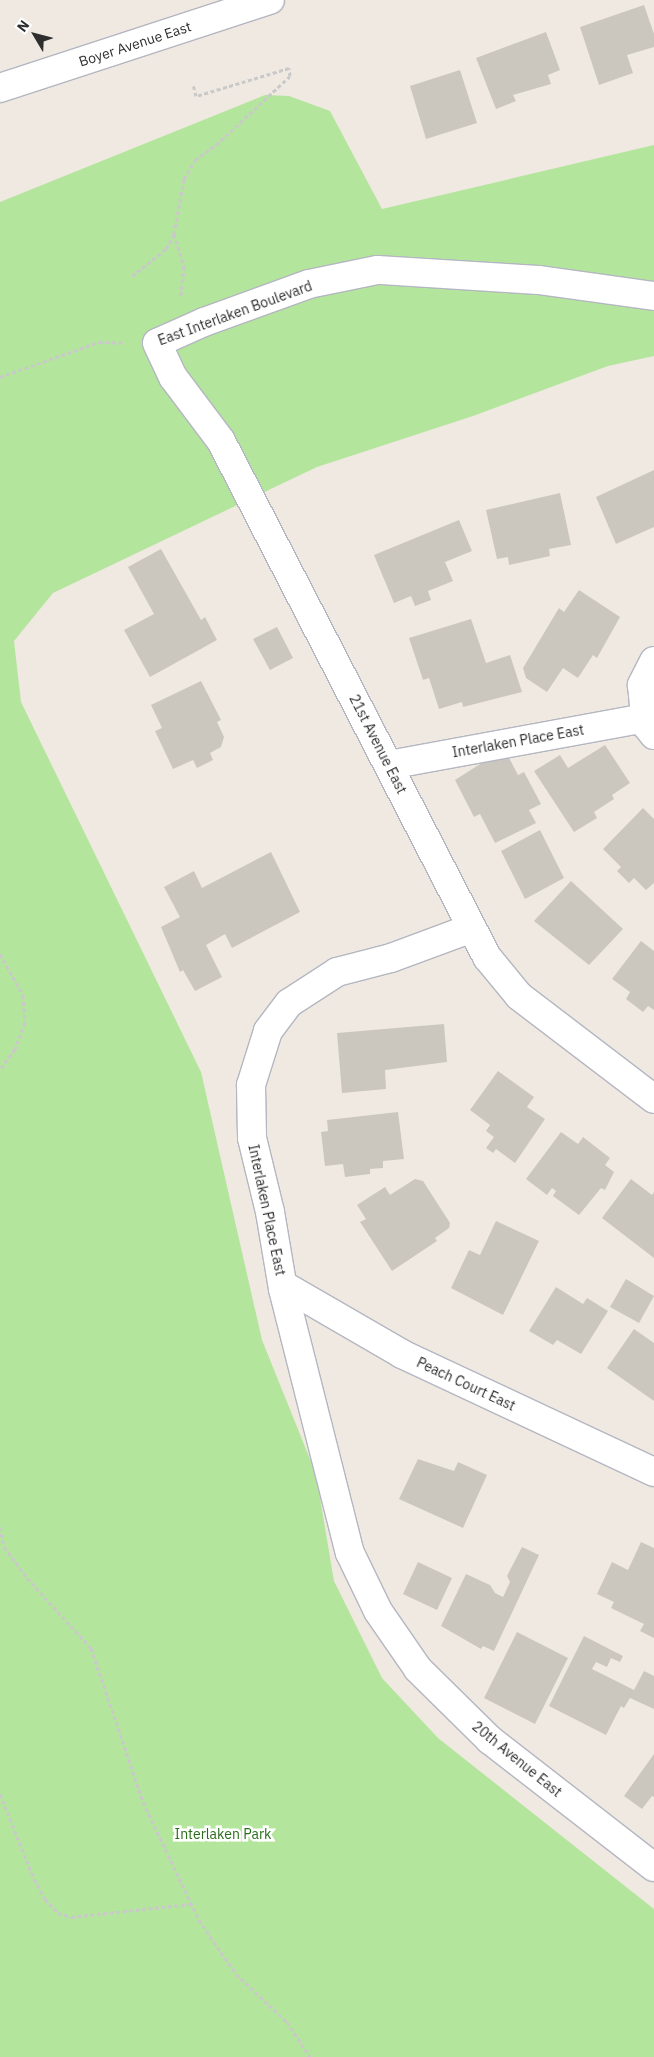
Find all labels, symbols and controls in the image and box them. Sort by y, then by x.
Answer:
north arrow [10,10,60,60]
text: N [13,17,33,35]
street label: Boyer Avenue East [77,18,193,70]
street label: East Interlaken Boulevard [156,277,314,349]
street label: 21st Avenue East [346,692,410,796]
street label: Interlaken Place East [451,721,585,761]
street label: Interlaken Place East [245,1143,289,1277]
street label: Peach Court East [414,1354,518,1414]
street label: 20th Avenue East [469,1718,565,1800]
park label: Interlaken Park [175,1826,271,1842]

